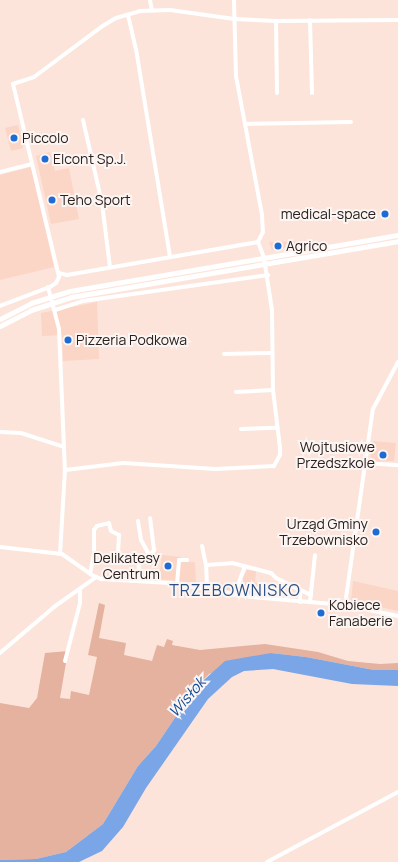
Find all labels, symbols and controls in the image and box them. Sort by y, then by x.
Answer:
place label: Piccolo [22,130,69,146]
marker: Piccolo [9,133,19,143]
place label: Elcont Sp.J. [53,151,126,167]
marker: Elcont Sp.J. [40,154,50,164]
place label: Teho Sport [60,192,131,208]
marker: Teho Sport [47,195,57,205]
place label: medical-space [281,206,376,222]
marker: medical-space [379,208,391,220]
place label: Agrico [286,238,327,254]
marker: Agrico [273,241,283,251]
place label: Pizzeria Podkowa [76,332,187,348]
marker: Pizzeria Podkowa [63,335,73,345]
place label: Wojtusiowe Przedszkole [297,439,375,472]
marker: Wojtusiowe Przedszkole [378,450,388,460]
place label: Urząd Gminy Trzebownisko [279,516,368,548]
marker: Urząd Gminy Trzebownisko [371,527,381,537]
place label: Delikatesy Centrum [93,550,160,582]
marker: Delikatesy Centrum [163,561,173,571]
district label: TRZEBOWNISKO [169,580,301,600]
place label: Kobiece Fanaberie [329,597,393,630]
marker: Kobiece Fanaberie [316,608,326,618]
water label: Wisłok [165,673,209,721]

